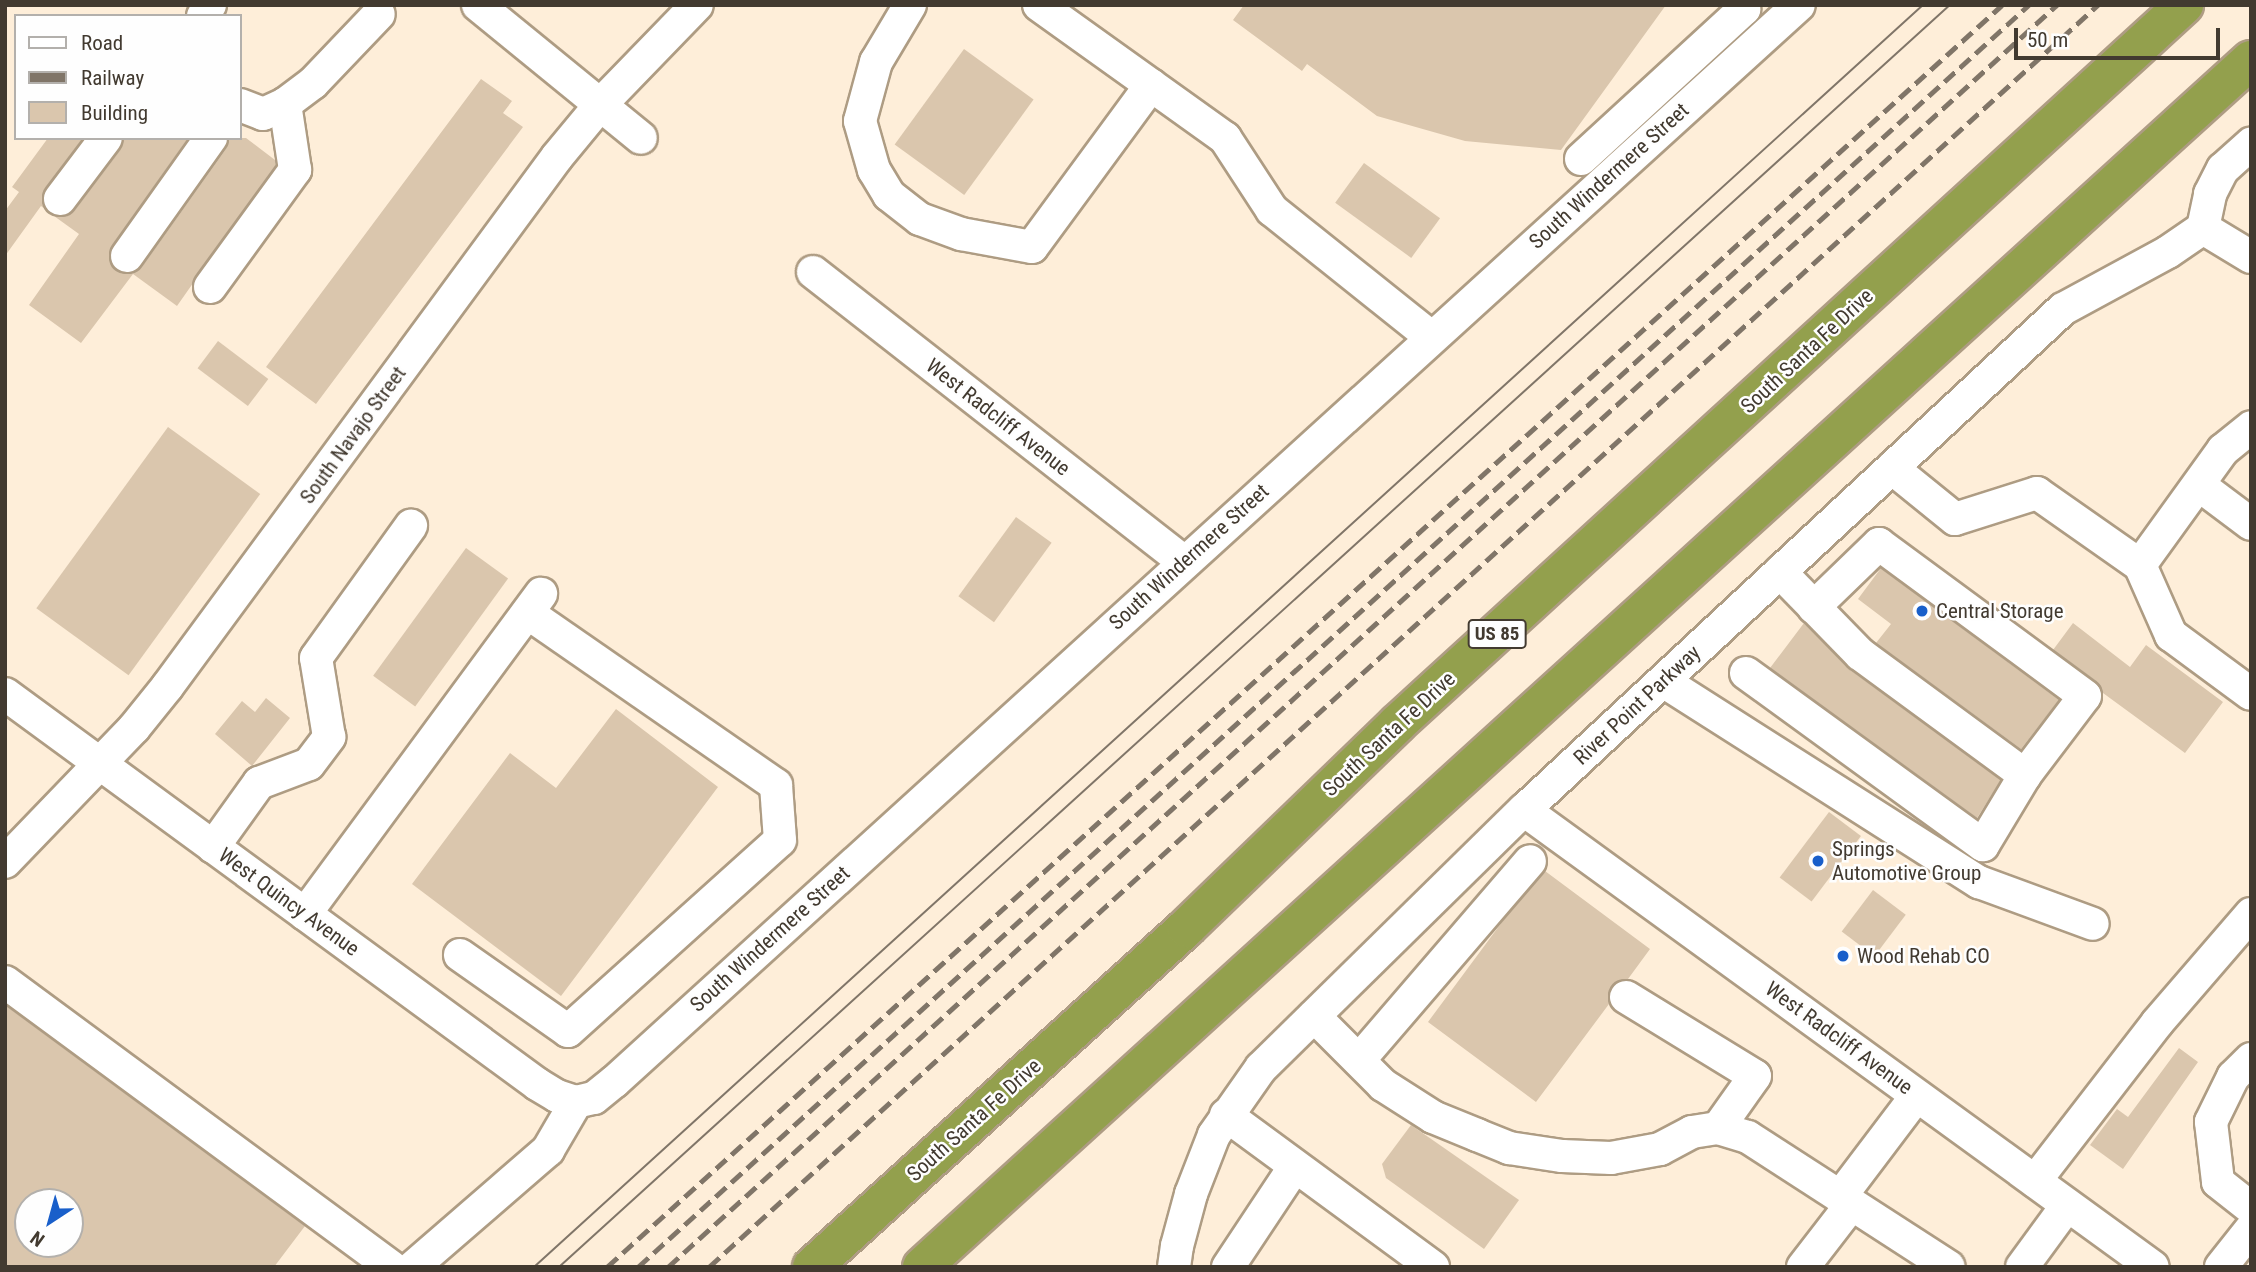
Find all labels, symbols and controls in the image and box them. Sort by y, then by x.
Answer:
legend [14,14,242,140]
scale bar [2018,14,2224,58]
text: 50 m [2027,28,2068,52]
text: Road [81,31,123,55]
text: Railway [81,66,144,90]
street label: South Windermere Street [1524,98,1694,254]
text: Building [81,101,148,125]
street label: South Santa Fe Drive [1736,283,1878,419]
street label: West Radcliff Avenue [921,353,1075,481]
street label: South Navajo Street [295,361,411,509]
street label: South Windermere Street [1104,479,1274,635]
place label: Central Storage [1936,598,2064,624]
marker: Central Storage [1914,603,1930,619]
road number: US 85 [1467,618,1527,650]
street label: River Point Parkway [1569,640,1705,770]
street label: South Santa Fe Drive [1318,666,1460,802]
place label: Springs Automotive Group [1832,836,1981,886]
street label: West Quincy Avenue [214,843,364,961]
marker: Springs Automotive Group [1810,853,1826,869]
street label: South Windermere Street [685,861,855,1017]
place label: Wood Rehab CO [1857,943,1990,969]
marker: Wood Rehab CO [1835,948,1851,964]
street label: West Radcliff Avenue [1761,976,1917,1100]
street label: South Santa Fe Drive [902,1053,1046,1187]
north arrow [14,1188,84,1258]
text: N [26,1226,49,1252]

